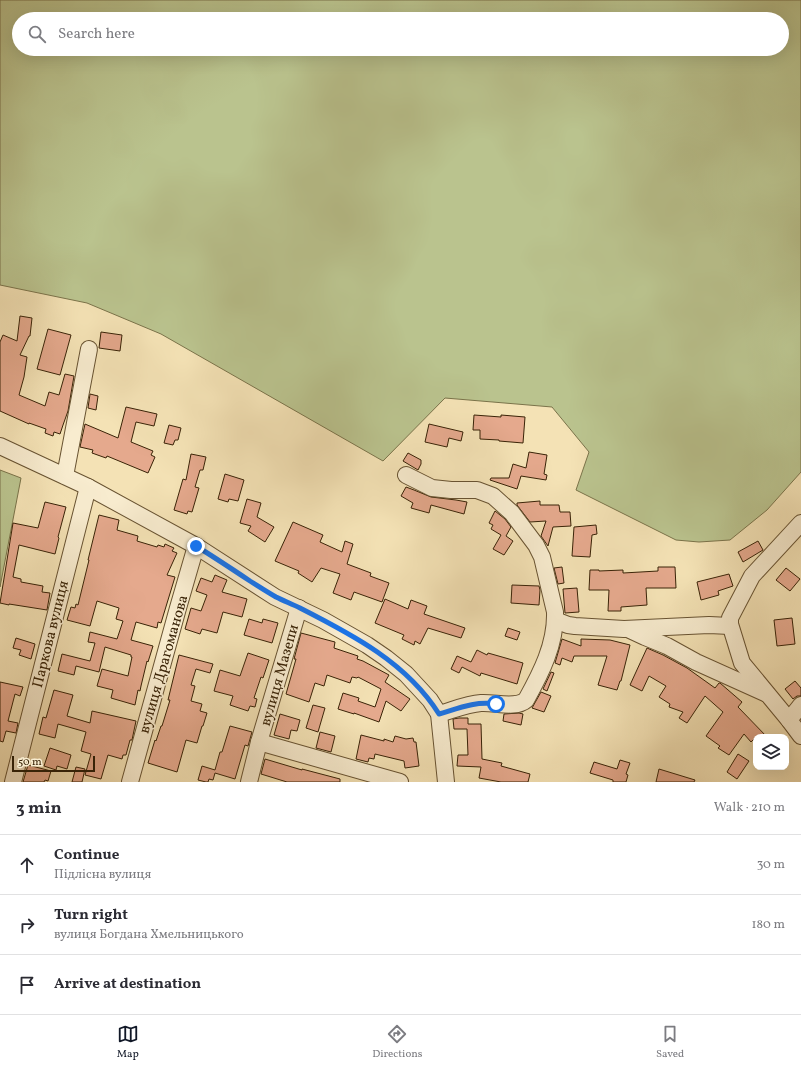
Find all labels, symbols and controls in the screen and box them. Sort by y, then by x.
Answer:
search box [12,12,789,56]
icon: search [26,23,48,45]
text: Search here [58,24,135,45]
route end [187,537,205,555]
street label: Паркова вулиця [28,578,75,690]
street label: вулиця Драгоманова [135,593,194,736]
street label: вулиця Мазепи [256,622,305,729]
route start [487,695,505,713]
map controls [753,734,789,770]
button: layers [753,734,789,770]
scale bar [12,754,95,773]
text: 50 m [18,755,42,770]
text: 3 min [16,797,62,820]
text: Walk · 210 m [714,799,785,817]
text: Continue [54,845,119,866]
icon: ahead [16,854,38,876]
text: 30 m [757,856,785,874]
text: Підлісна вулиця [54,866,151,884]
text: Turn right [54,905,128,926]
icon: right [16,914,38,936]
text: 180 m [751,916,785,934]
text: вулиця Богдана Хмельницького [54,926,244,944]
icon: arrive [16,974,38,996]
text: Arrive at destination [54,974,201,995]
tab: Map [117,1023,139,1062]
tab: Directions [372,1023,423,1062]
tab: Saved [656,1023,684,1062]

